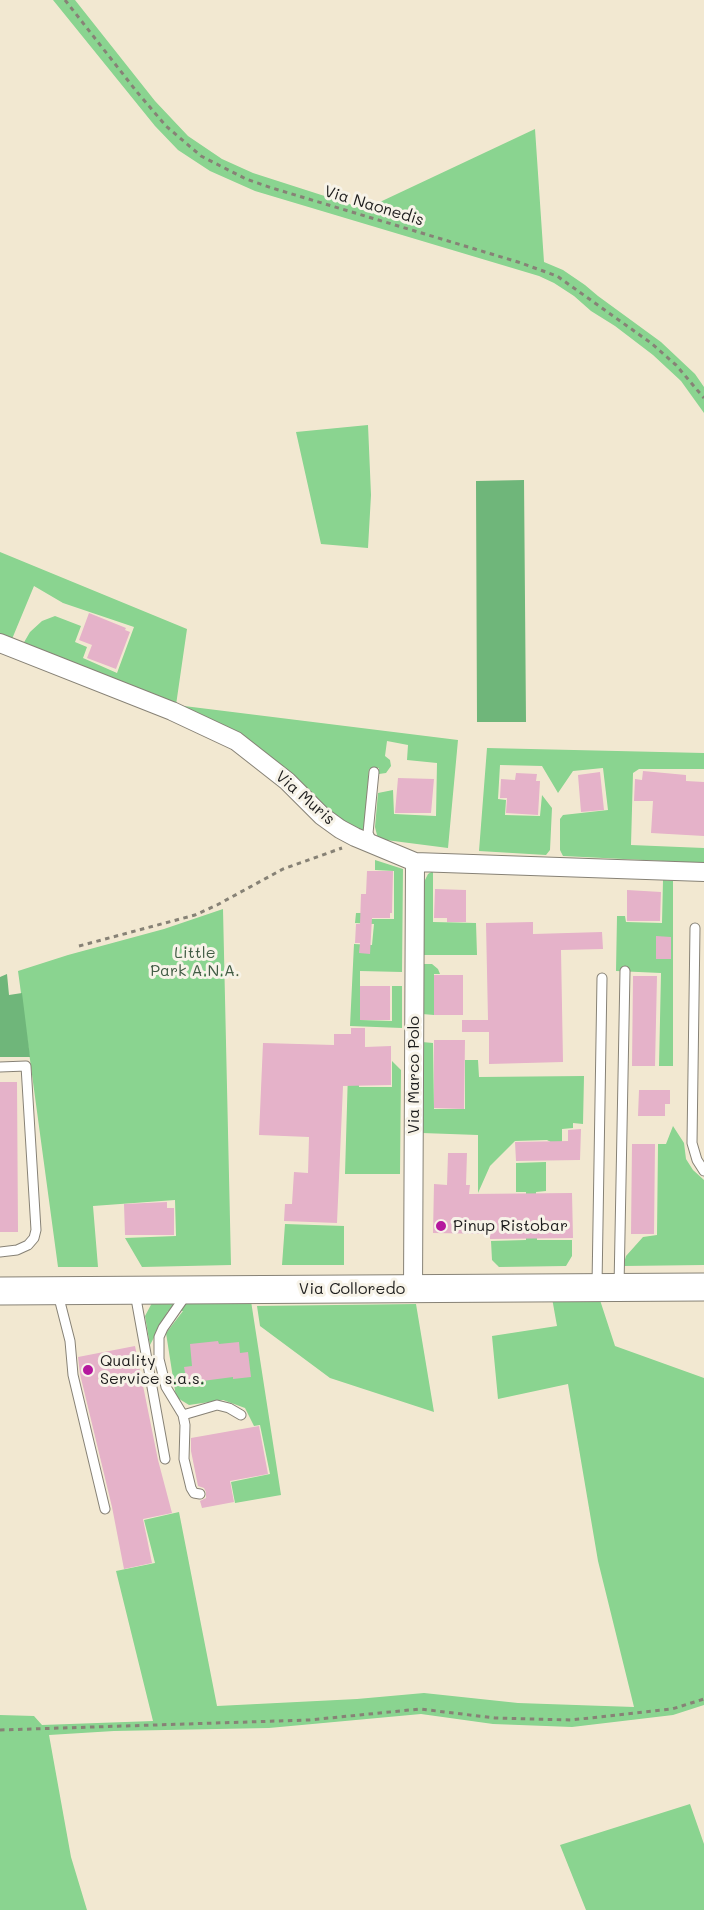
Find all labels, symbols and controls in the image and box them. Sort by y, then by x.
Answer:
street label: Via Naonedis [322,182,426,230]
street label: Via Muris [271,767,339,829]
park label: Little Park A.N.A. [150,943,240,981]
street label: Via Marco Polo [404,1016,424,1134]
place label: Pinup Ristobar [453,1216,568,1236]
marker: Pinup Ristobar [434,1219,448,1233]
street label: Via Colloredo [299,1279,405,1299]
place label: Quality Service s.a.s. [100,1351,204,1389]
marker: Quality Service s.a.s. [81,1363,95,1377]

